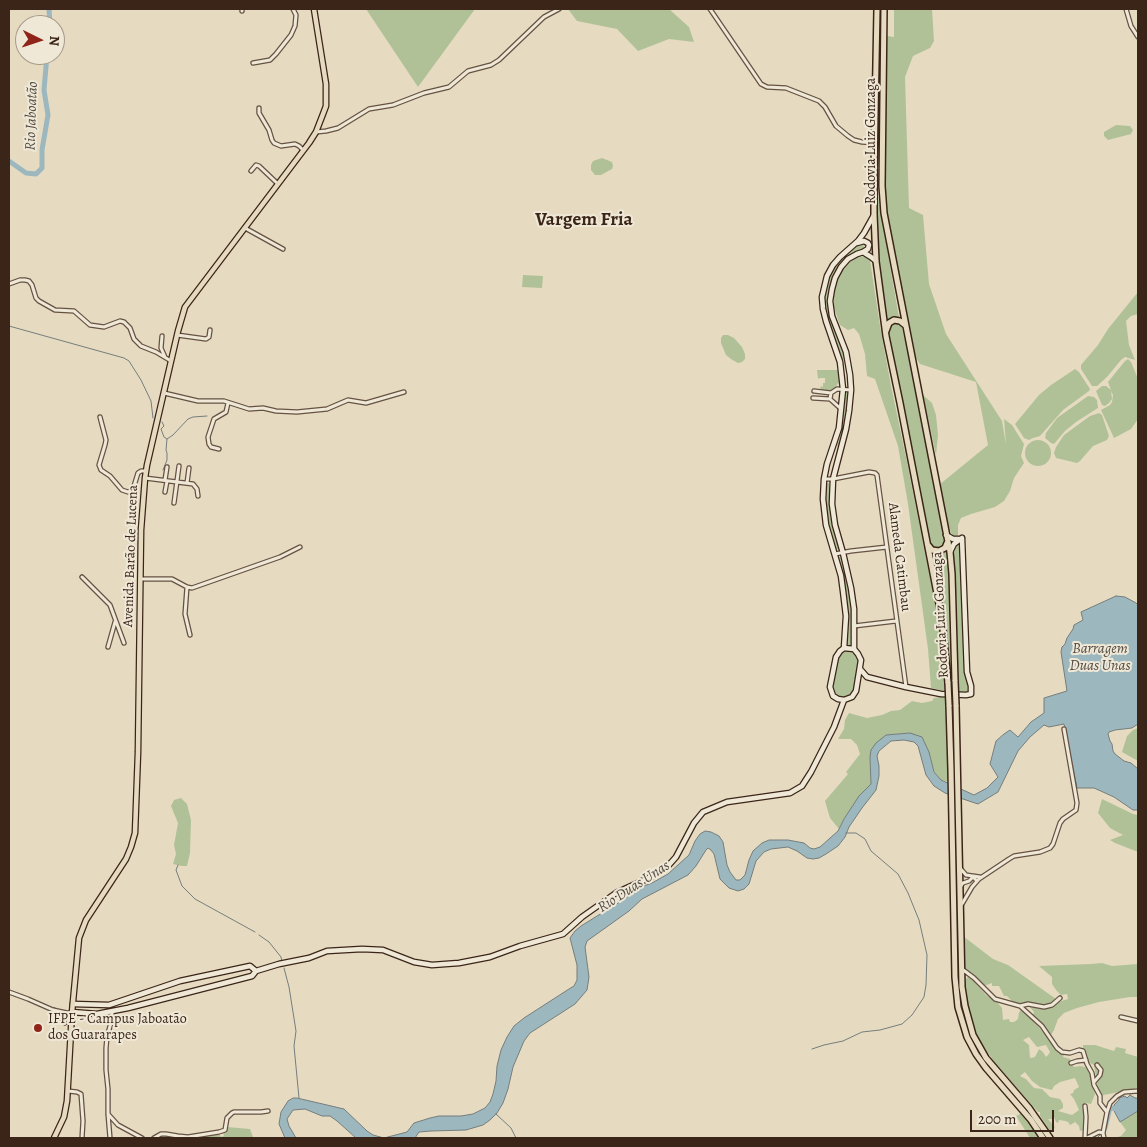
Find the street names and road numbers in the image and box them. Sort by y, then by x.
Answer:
street label: Rodovia Luiz Gonzaga [864,78,880,204]
street label: Avenida Barão de Lucena [120,485,142,627]
street label: Alameda Catimbau [884,502,914,612]
street label: Rodovia Luiz Gonzaga [929,551,953,679]

